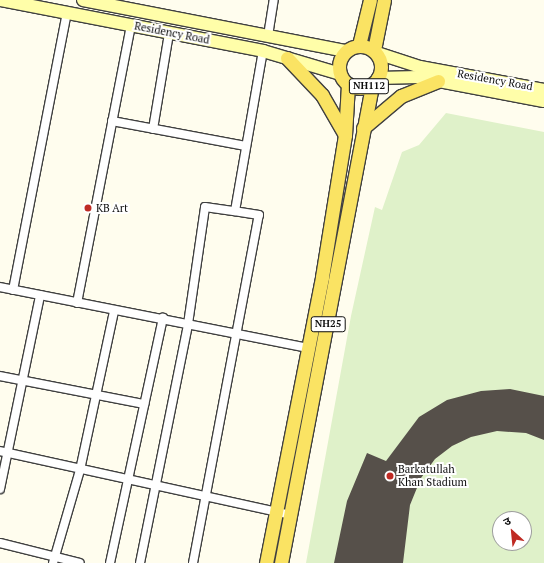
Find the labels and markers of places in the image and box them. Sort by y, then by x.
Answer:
place label: KB Art [96,201,128,215]
marker: KB Art [83,203,93,213]
place label: Barkatullah Khan Stadium [398,463,467,489]
marker: Barkatullah Khan Stadium [385,471,395,481]

